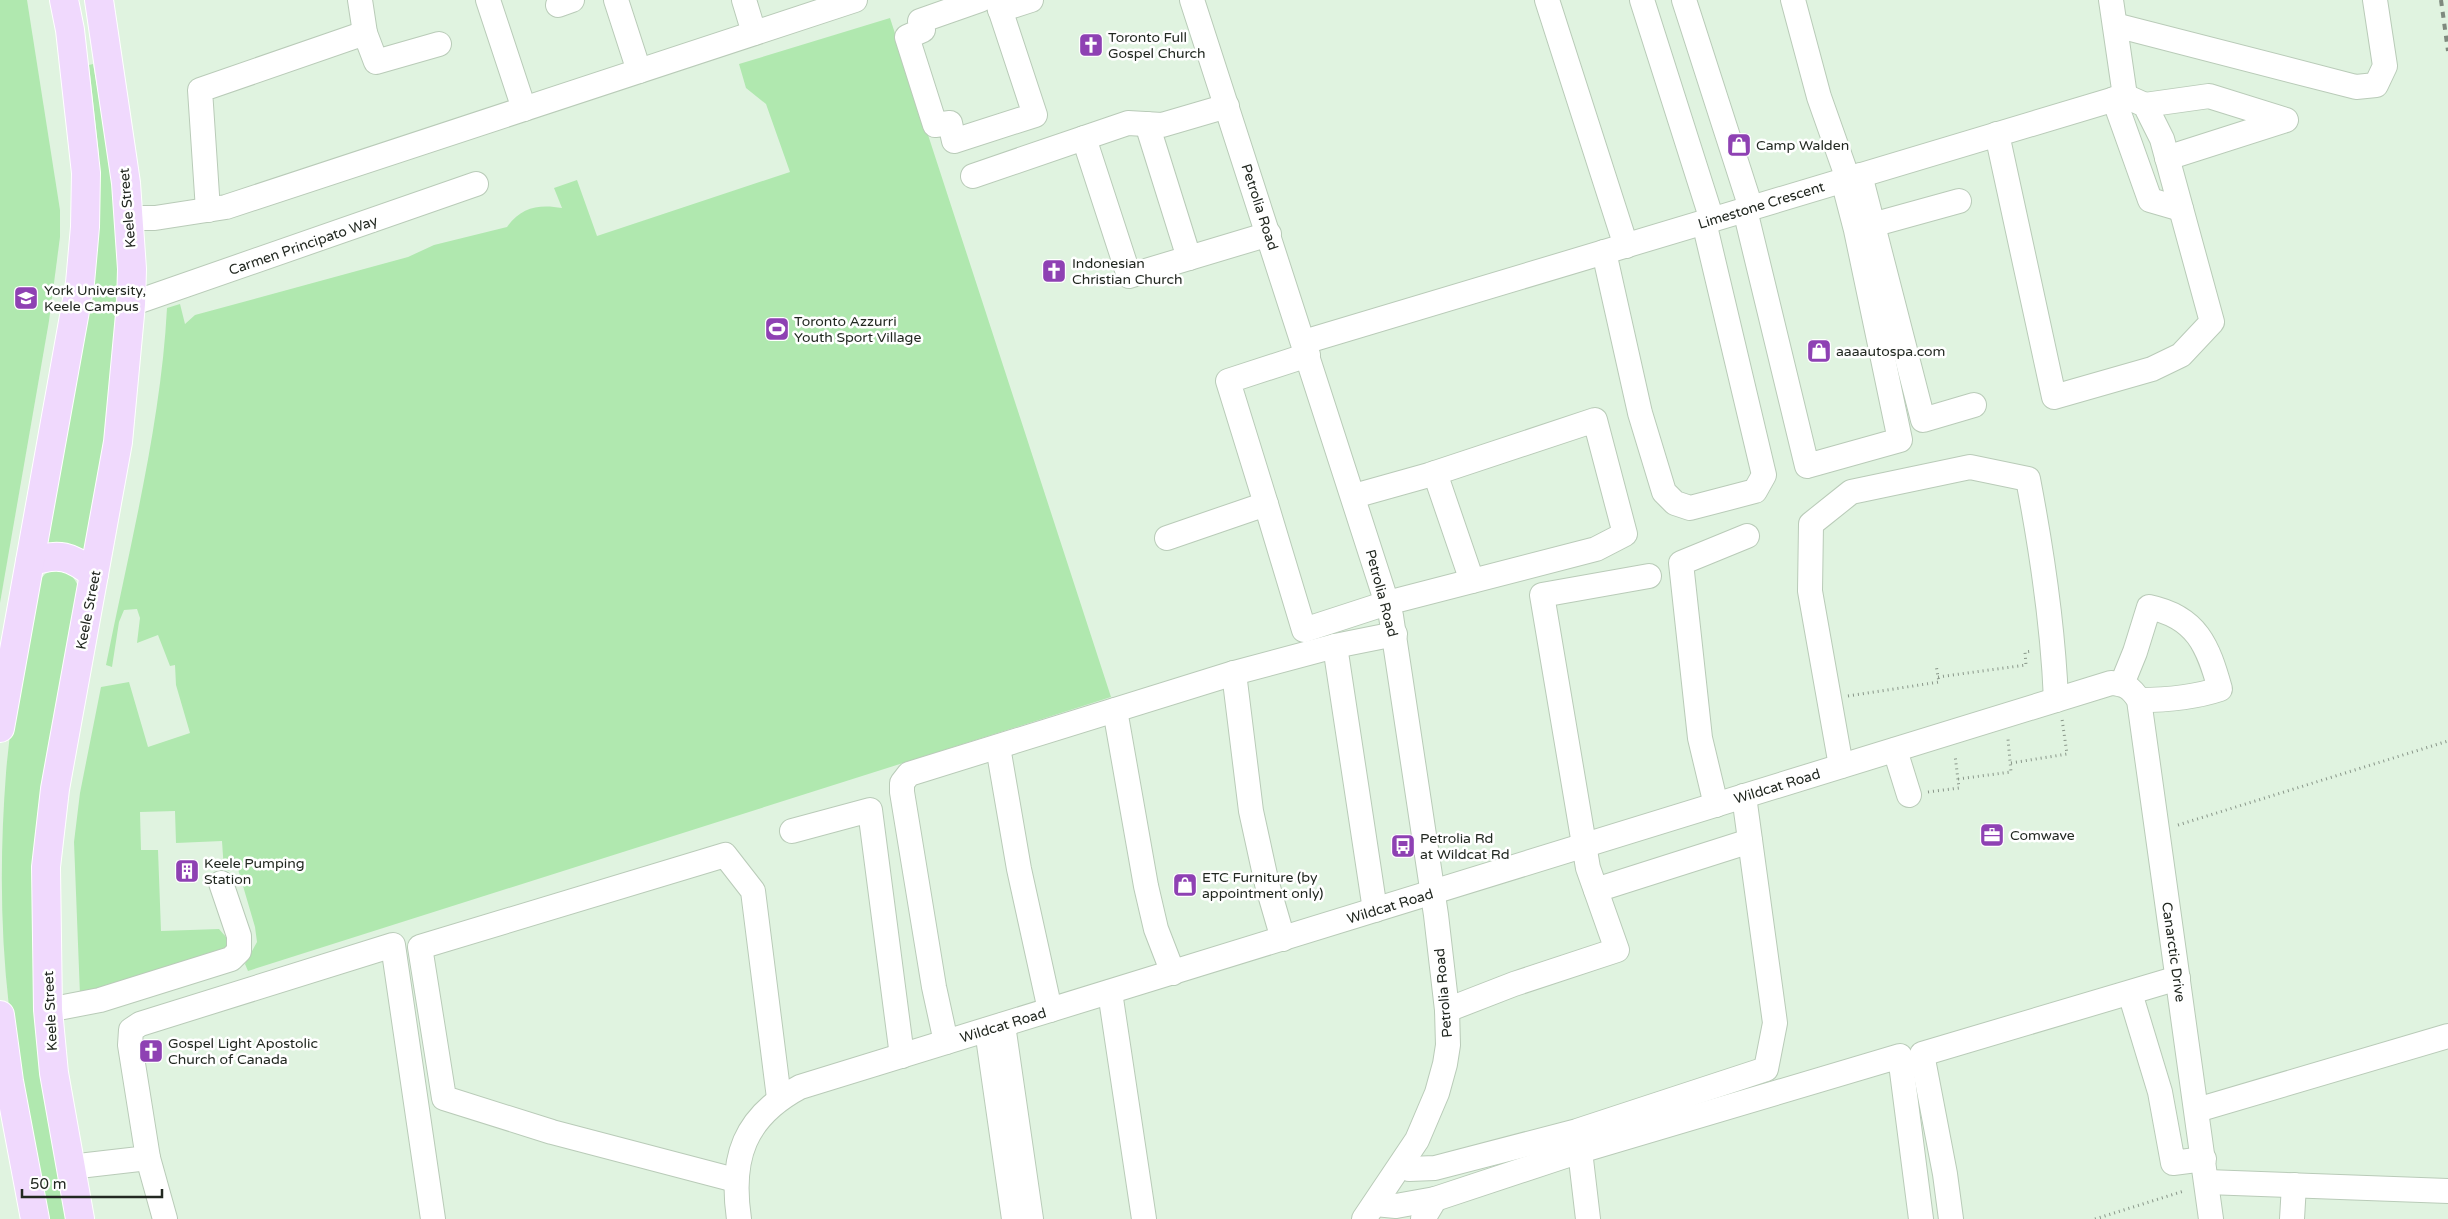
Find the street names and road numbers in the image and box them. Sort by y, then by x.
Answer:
street label: Petrolia Road [1238,162,1281,252]
street label: Keele Street [115,167,139,249]
street label: Limestone Crescent [1696,178,1827,233]
street label: Carmen Principato Way [226,212,380,279]
street label: Petrolia Road [1362,548,1401,639]
street label: Keele Street [72,568,105,651]
street label: Wildcat Road [1732,765,1822,808]
street label: Wildcat Road [1345,885,1435,928]
street label: Canarctic Drive [2158,901,2189,1003]
street label: Petrolia Road [1431,947,1456,1038]
street label: Keele Street [40,970,61,1052]
street label: Wildcat Road [958,1004,1048,1047]

